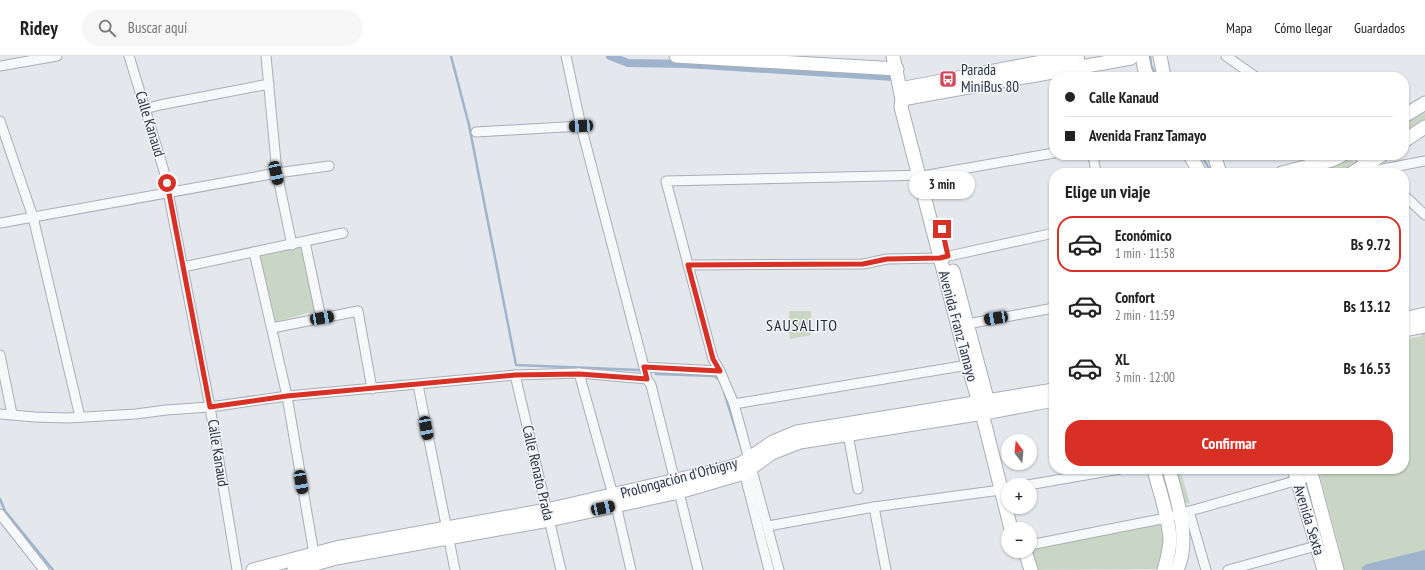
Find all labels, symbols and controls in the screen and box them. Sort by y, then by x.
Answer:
search box [82,10,362,46]
text: Ridey [20,16,58,40]
icon: search [96,17,118,39]
text: Buscar aquí [128,18,187,37]
text: Mapa [1226,19,1252,37]
text: Cómo llegar [1274,19,1332,37]
text: Guardados [1354,19,1405,37]
place label: Parada MiniBus 80 [961,60,1019,96]
bus stop icon: Parada MiniBus 80 [938,69,958,89]
text: Calle Kanaud [1089,88,1159,107]
street label: Calle Kanaud [131,89,169,159]
car [569,119,593,133]
text: Avenida Franz Tamayo [1089,126,1206,145]
car [268,160,284,186]
callout: 3 min [909,171,975,199]
route start [158,174,176,192]
text: 3 min [929,176,955,193]
text: Elige un viaje [1065,180,1150,203]
route end [933,220,951,238]
icon: car [1067,226,1103,262]
text: Económico [1115,226,1172,245]
text: Bs 9.72 [1351,235,1391,254]
text: 1 min · 11:58 [1115,245,1175,262]
street label: Avenida Franz Tamayo [935,268,982,383]
icon: car [1067,288,1103,324]
text: Confort [1115,288,1155,307]
text: Bs 13.12 [1343,297,1391,316]
text: 2 min · 11:59 [1115,307,1175,324]
car [309,310,335,326]
car [983,310,1009,326]
district label: SAUSALITO [766,315,838,335]
icon: car [1067,350,1103,386]
text: XL [1115,350,1129,369]
text: Bs 16.53 [1343,359,1391,378]
text: 3 min · 12:00 [1115,369,1175,386]
car [418,415,434,441]
street label: Calle Kanaud [204,418,233,488]
button: Confirmar [1065,420,1393,466]
street label: Calle Renato Prada [518,423,559,522]
north arrow [1001,434,1037,470]
map controls [1001,434,1037,558]
street label: Prolongación d'Orbigny [618,453,740,502]
car [293,469,309,495]
button: + [1001,478,1037,514]
street label: Avenida Sexta [1290,482,1329,557]
car [590,500,616,516]
button: − [1001,522,1037,558]

